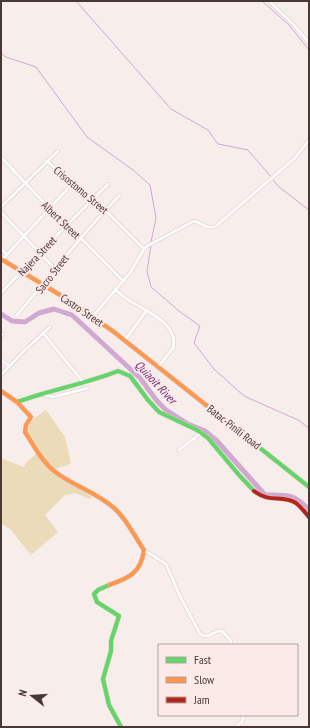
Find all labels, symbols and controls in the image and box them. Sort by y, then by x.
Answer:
street label: Crisostomo Street [51,163,111,217]
street label: Albert Street [39,198,83,242]
street label: Najera Street [15,233,59,279]
street label: Sacro Street [32,252,72,296]
street label: Castro Street [58,291,106,329]
water label: Quiaoit River [132,357,181,408]
street label: Batac-Pinili Road [204,402,264,452]
legend [158,644,298,716]
text: Fast [194,652,212,667]
text: Slow [194,672,215,687]
north arrow [12,676,52,716]
text: N [15,688,30,698]
text: Jam [193,692,210,707]

